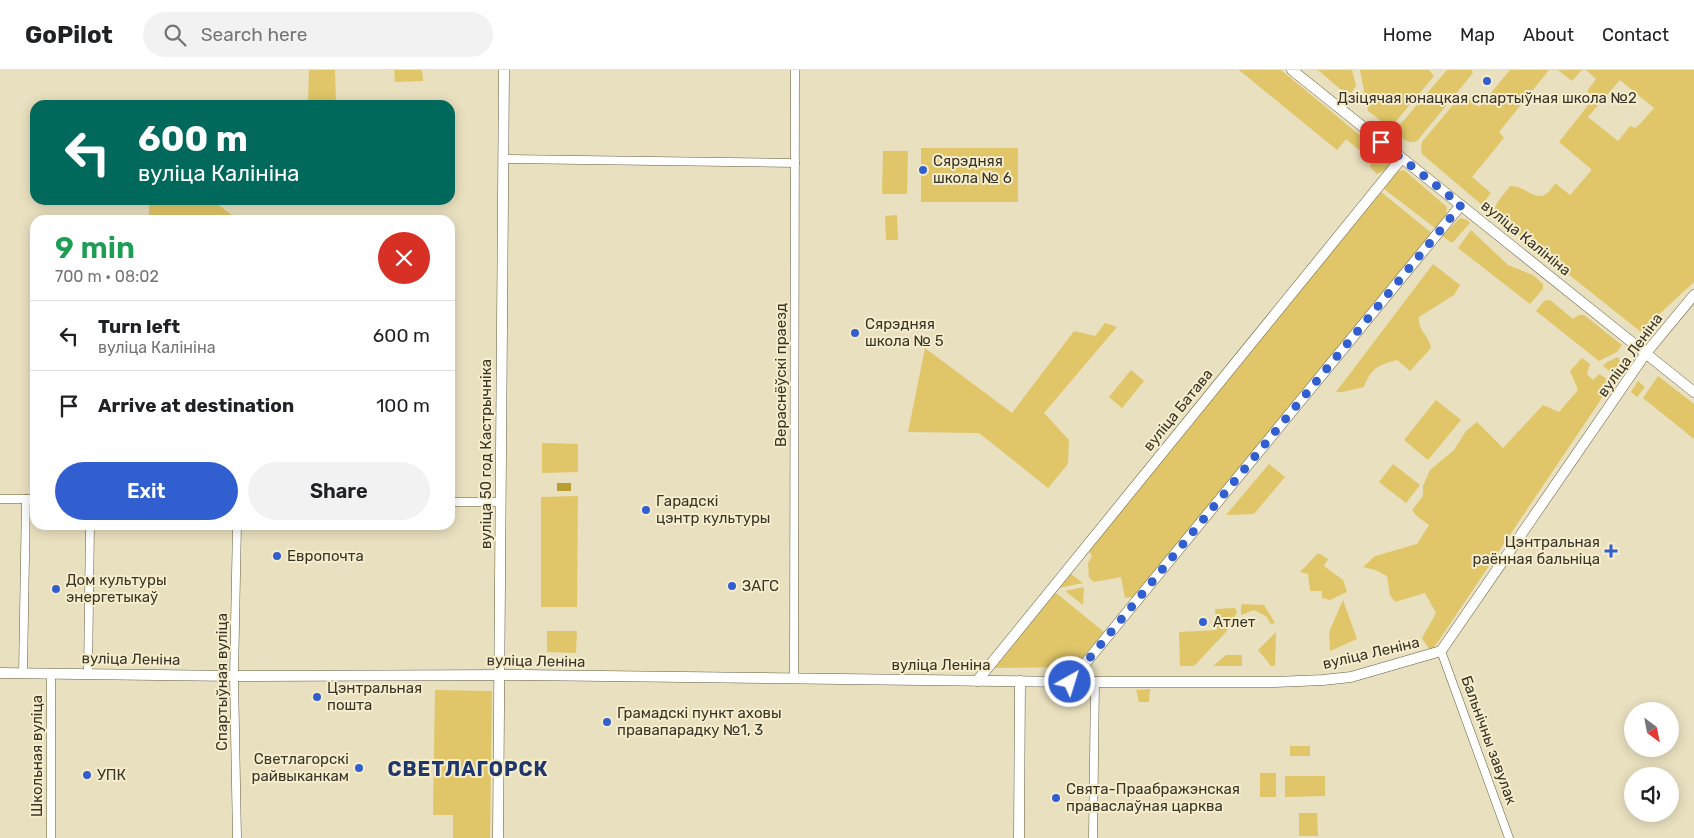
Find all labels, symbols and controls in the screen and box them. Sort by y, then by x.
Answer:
search box [143,12,493,57]
text: GoPilot [25,21,113,49]
icon: search [161,21,189,49]
text: Search here [201,23,307,46]
text: Home [1383,24,1432,46]
text: Map [1460,24,1495,46]
text: About [1523,24,1574,46]
text: Contact [1602,24,1669,46]
marker: Дзіцячая юнацкая спартыўная школа №2 [1481,75,1493,87]
place label: Дзіцячая юнацкая спартыўная школа №2 [1337,89,1637,107]
text: 600 m [138,118,248,160]
icon: left [55,120,120,185]
pin [1360,121,1402,163]
icon: arrive [1367,128,1395,156]
place label: Сярэдняя школа № 6 [933,152,1012,187]
text: вуліца Калініна [138,160,300,187]
marker: Сярэдняя школа № 6 [917,164,929,176]
street label: вуліца Калініна [1478,196,1574,280]
text: 9 min [55,230,135,266]
button: close [378,232,430,284]
text: 700 m · 08:02 [55,267,159,286]
street label: Вераснёўскі праезд [772,303,790,447]
street label: вуліца Леніна [1594,310,1666,400]
text: Turn left [98,315,180,338]
place label: Сярэдняя школа № 5 [865,315,944,350]
icon: left [55,322,83,350]
text: 600 m [373,324,430,347]
marker: Сярэдняя школа № 5 [849,327,861,339]
text: вуліца Калініна [98,338,215,357]
street label: вуліца 50 год Кастрычніка [477,359,495,549]
street label: вуліца Батава [1139,365,1217,455]
icon: arrive [55,392,83,420]
text: Arrive at destination [98,394,294,417]
text: 100 m [376,394,430,417]
button: Exit [55,462,238,520]
button: Share [248,462,430,520]
place label: Гарадскі цэнтр культуры [656,492,770,527]
marker: Гарадскі цэнтр культуры [640,504,652,516]
place label: Цэнтральная раённая бальніца [1472,533,1600,568]
marker: Цэнтральная раённая бальніца [1604,544,1618,558]
place label: Европочта [287,547,364,565]
marker: Европочта [271,550,283,562]
place label: Дом культуры энергетыкаў [66,571,167,606]
place label: ЗАГС [742,577,779,595]
marker: ЗАГС [726,580,738,592]
marker: Дом культуры энергетыкаў [50,583,62,595]
street label: Спартыўная вуліца [213,613,231,751]
place label: Атлет [1213,613,1256,631]
marker: Атлет [1197,616,1209,628]
street label: вуліца Леніна [1321,633,1421,673]
street label: вуліца Леніна [81,649,181,669]
street label: вуліца Леніна [486,651,586,671]
position arrow [1043,655,1095,707]
street label: вуліца Леніна [892,656,990,674]
street label: Бальнічны завулак [1457,673,1521,807]
place label: Цэнтральная пошта [327,679,422,714]
marker: Цэнтральная пошта [311,691,323,703]
street label: Школьная вуліца [28,695,46,817]
north arrow [1624,702,1679,758]
map controls [1624,702,1679,822]
place label: Грамадскі пункт аховы правапарадку №1, 3 [617,704,782,739]
marker: Грамадскі пункт аховы правапарадку №1, 3 [601,716,613,728]
place label: Светлагорскі райвыканкам [252,750,349,785]
district label: СВЕТЛАГОРСК [388,757,549,781]
marker: Светлагорскі райвыканкам [353,762,365,774]
place label: УПК [97,766,127,784]
button: sound [1624,767,1679,822]
marker: УПК [81,769,93,781]
place label: Свята-Праабражэнская праваслаўная царква [1066,780,1240,815]
marker: Свята-Праабражэнская праваслаўная царква [1050,792,1062,804]

